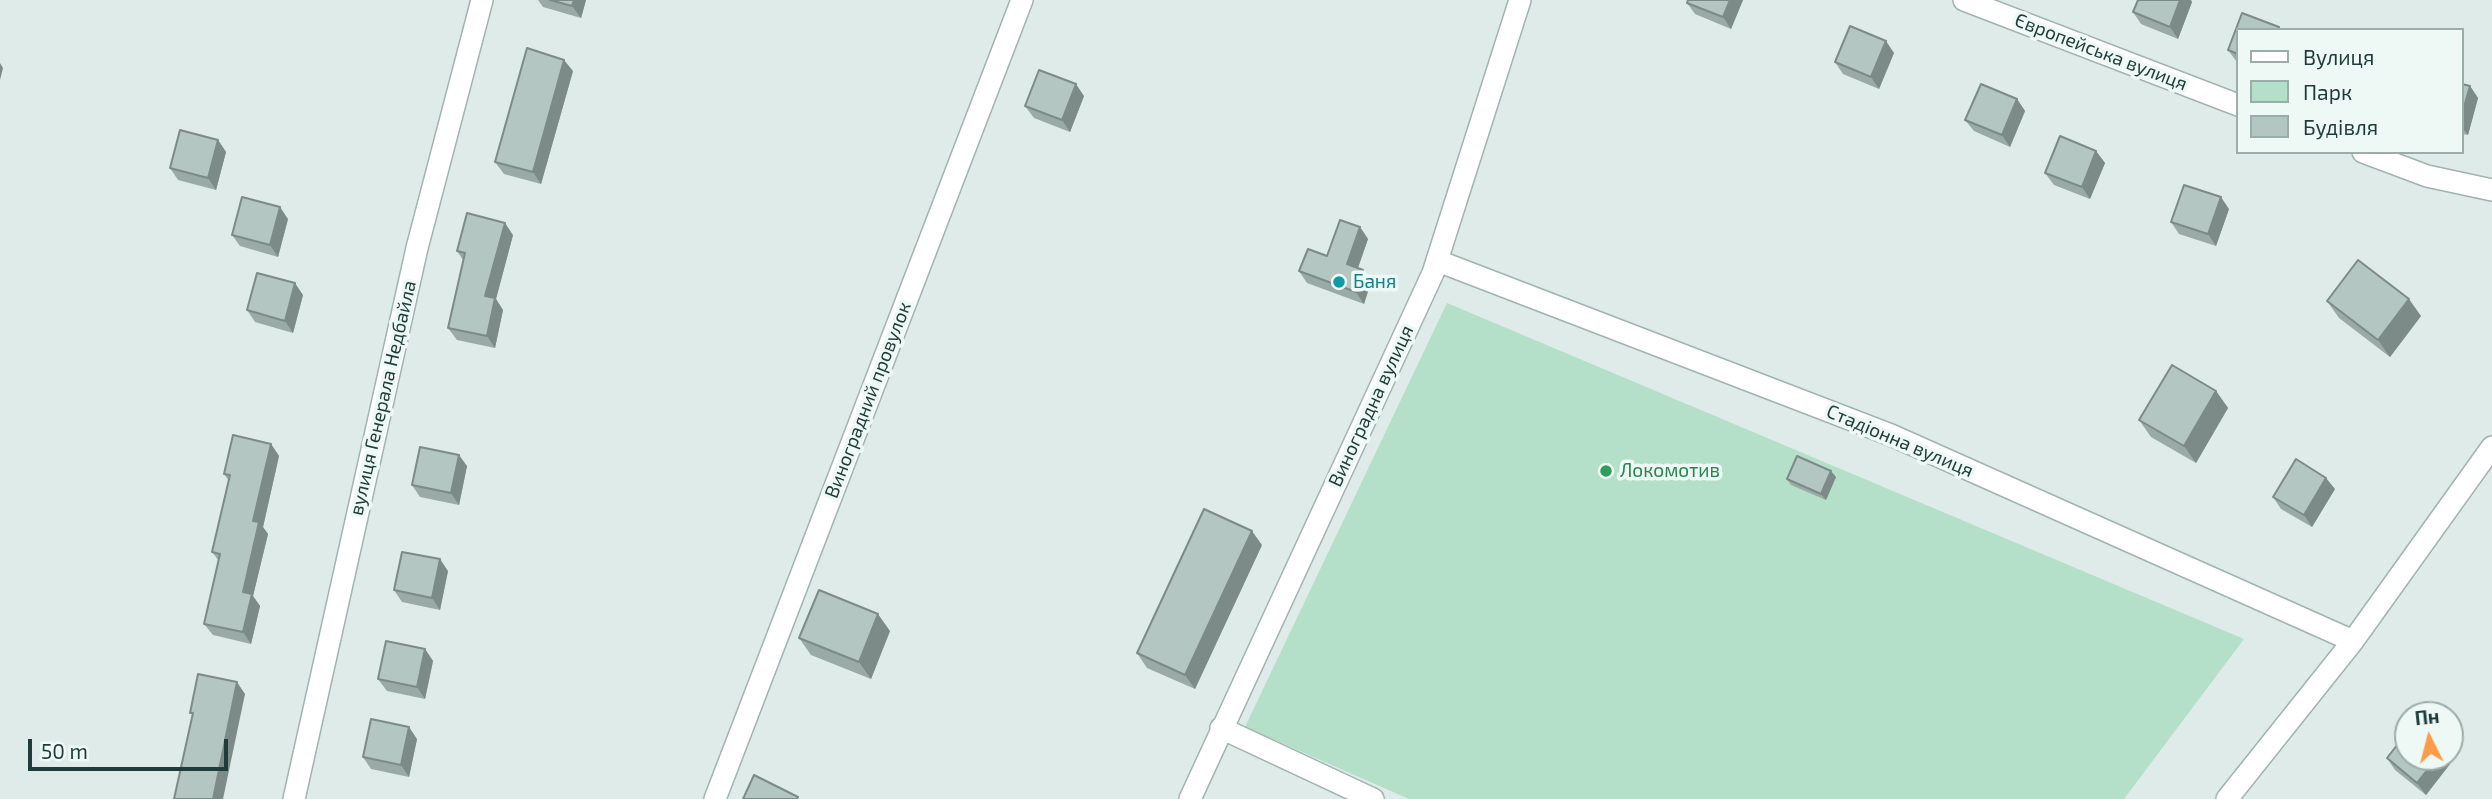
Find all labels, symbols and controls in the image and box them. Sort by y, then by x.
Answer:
street label: Європейська вулиця [2011,9,2191,95]
legend [2236,28,2464,154]
text: Вулиця [2303,44,2374,69]
text: Парк [2303,79,2352,104]
text: Будівля [2303,114,2378,139]
place label: Баня [1353,271,1396,293]
marker: Баня [1331,274,1347,290]
street label: вулиця Генерала Недбайла [345,278,421,518]
street label: Виноградний провулок [820,299,916,501]
street label: Виноградна вулиця [1324,322,1418,490]
street label: Стадіонна вулиця [1823,400,1977,482]
place label: Локомотив [1620,460,1720,482]
marker: Локомотив [1598,463,1614,479]
north arrow [2394,701,2464,771]
text: Пн [2413,704,2440,729]
scale bar [32,726,231,770]
text: 50 m [41,738,88,763]

